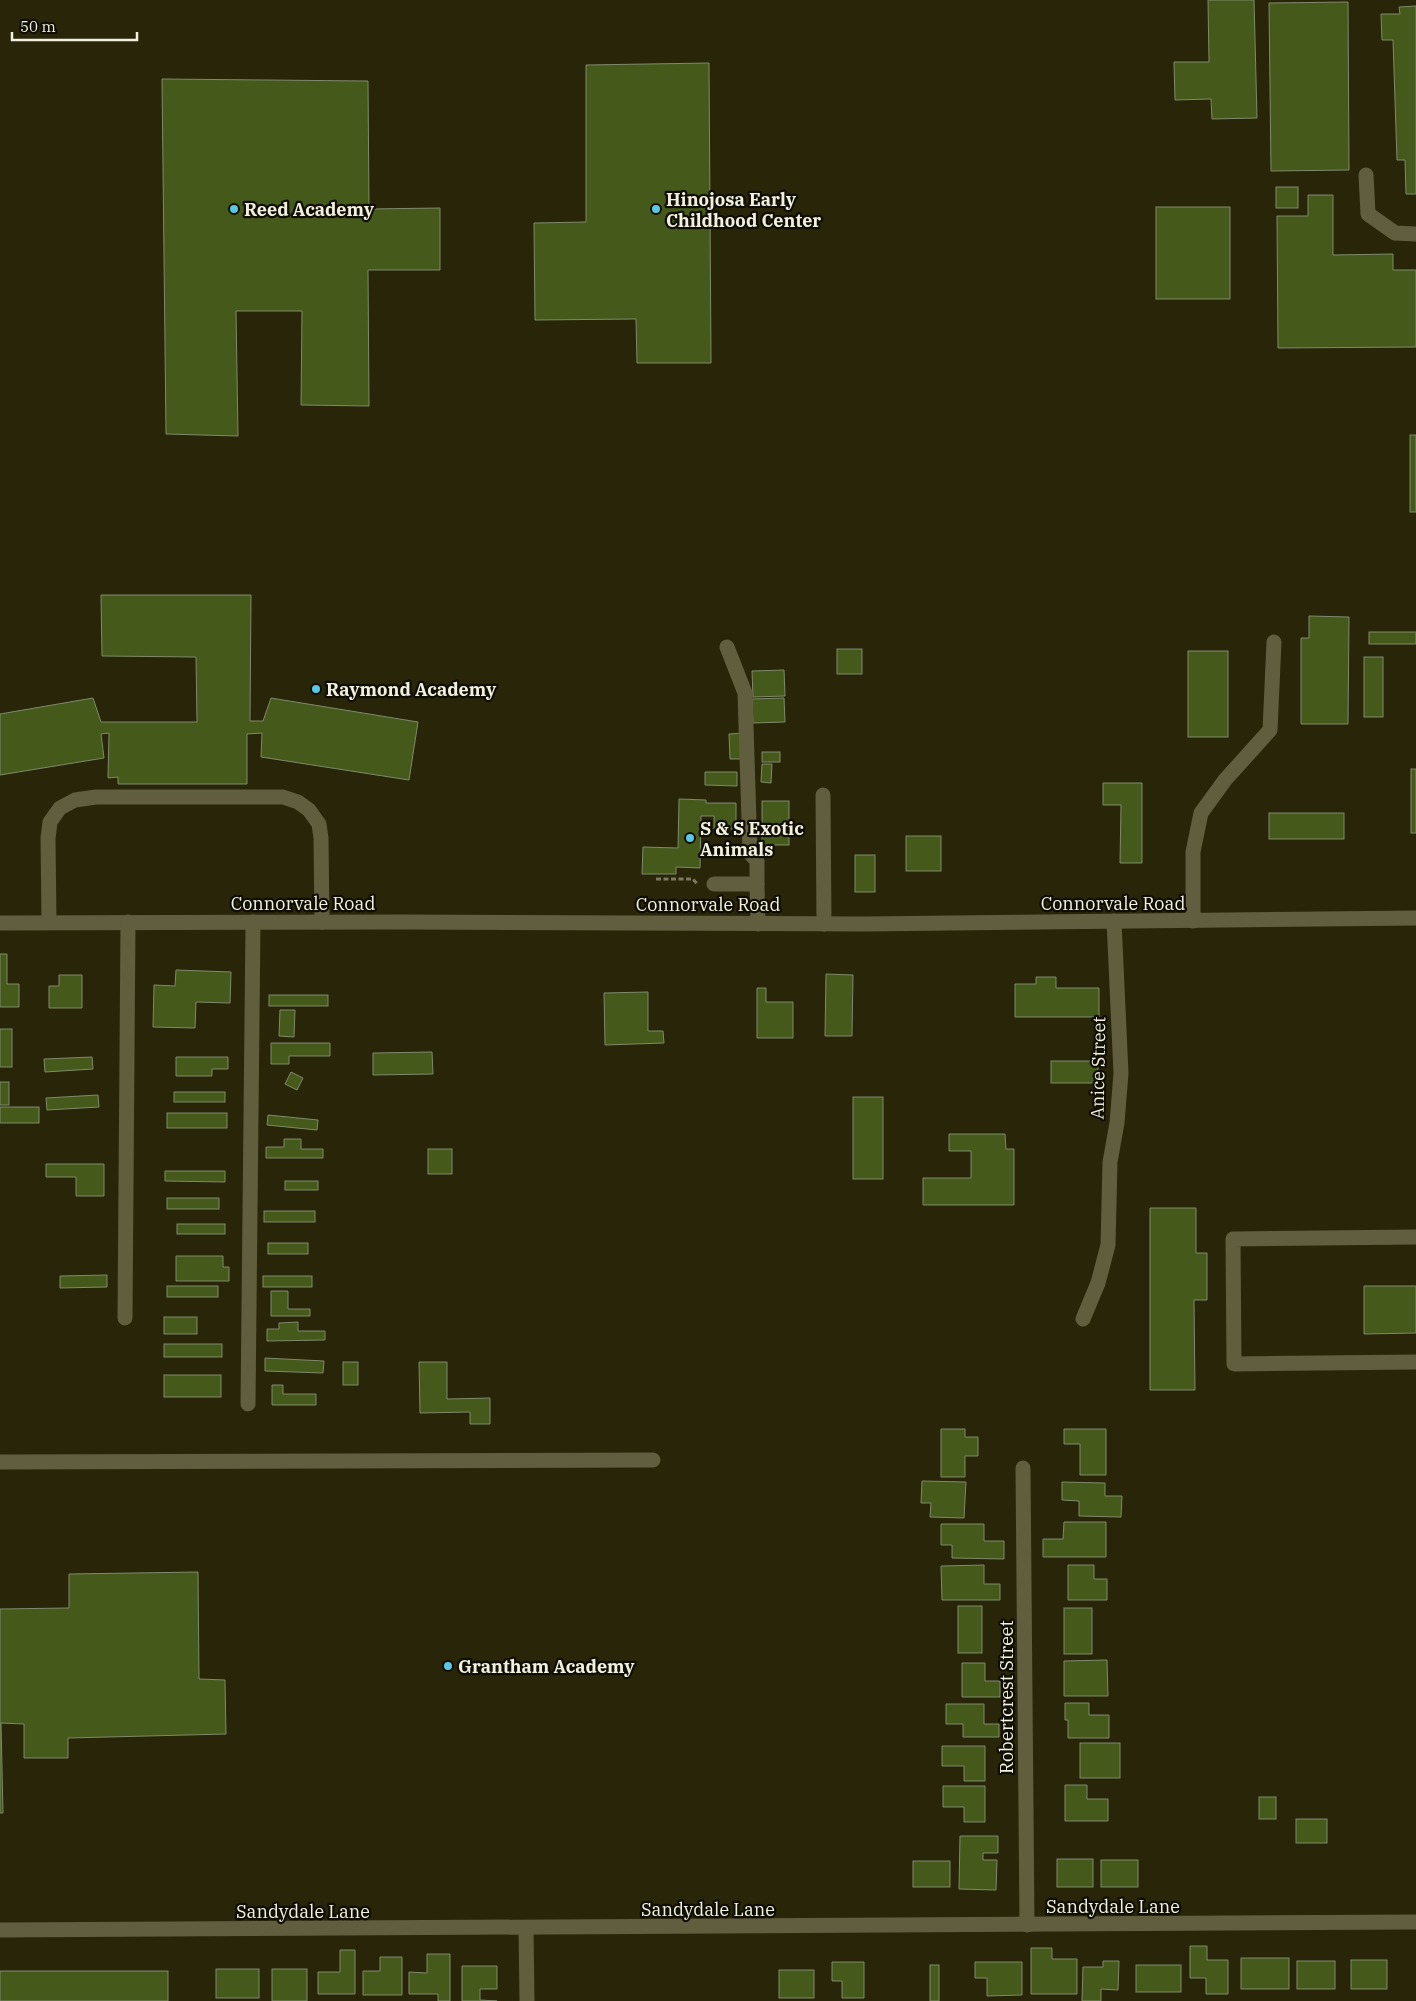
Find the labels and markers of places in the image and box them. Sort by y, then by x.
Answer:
place label: Hinojosa Early Childhood Center [666,188,821,232]
place label: Reed Academy [244,198,375,221]
marker: Reed Academy [228,203,240,215]
marker: Hinojosa Early Childhood Center [650,203,662,215]
place label: Raymond Academy [326,678,497,701]
marker: Raymond Academy [310,683,322,695]
place label: S & S Exotic Animals [700,817,804,861]
marker: S & S Exotic Animals [684,832,696,844]
place label: Grantham Academy [458,1655,635,1678]
marker: Grantham Academy [442,1660,454,1672]

